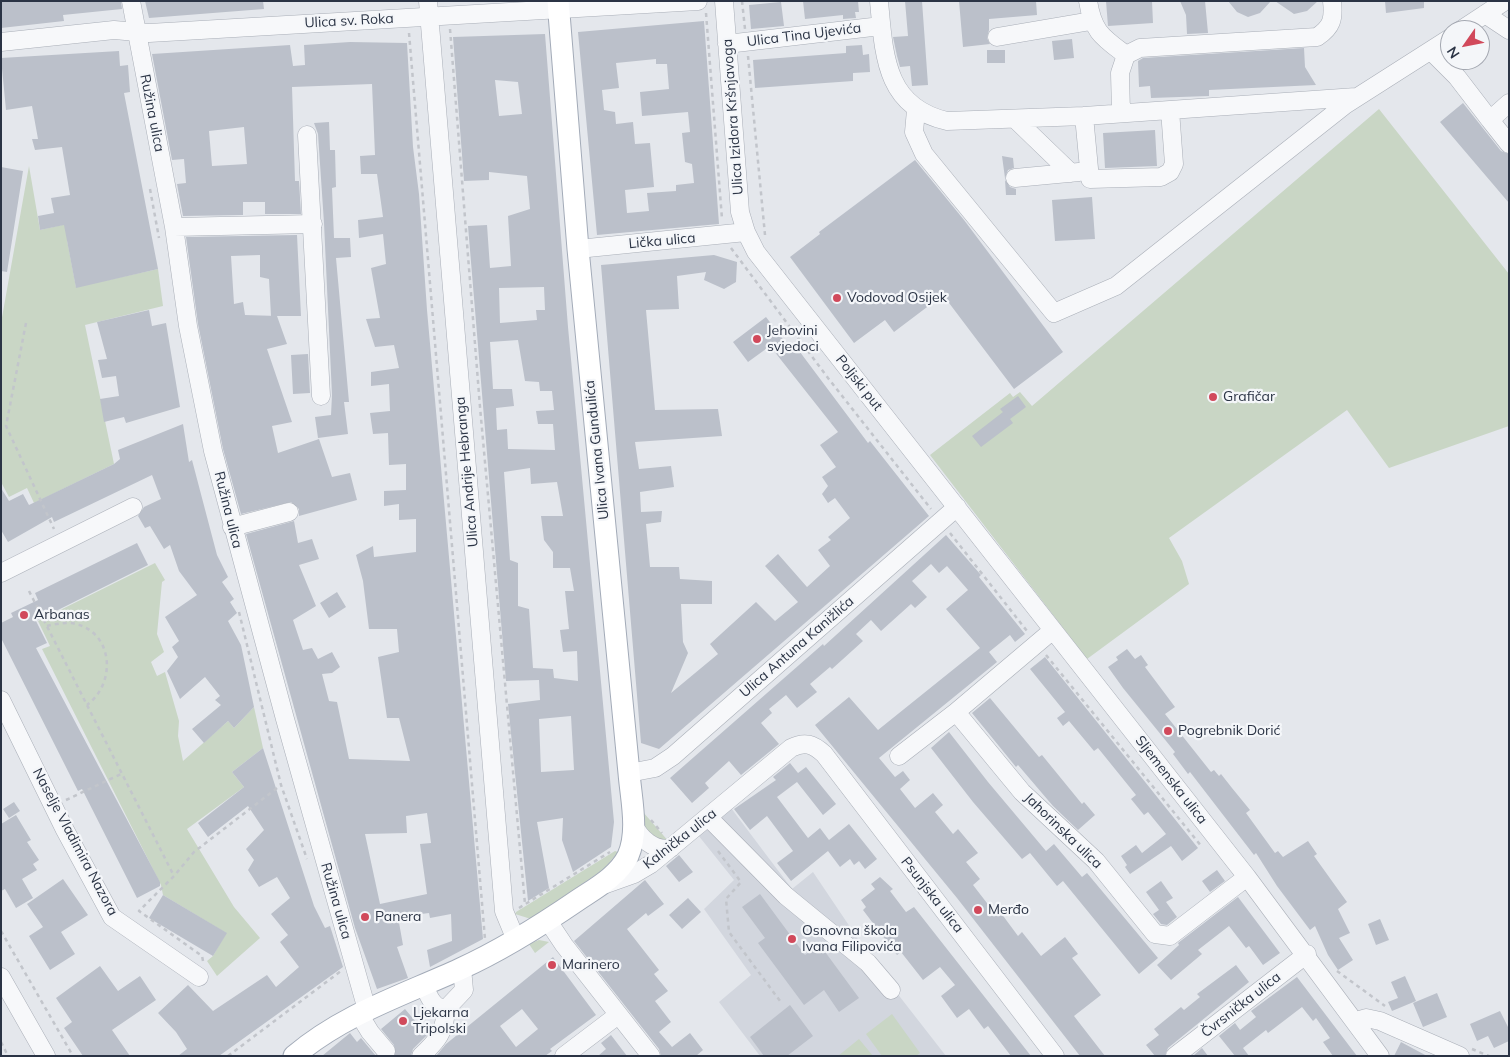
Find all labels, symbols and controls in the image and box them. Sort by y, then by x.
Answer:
street label: Ulica sv. Roka [304,10,394,32]
street label: Ulica Tina Ujevića [746,20,862,50]
north arrow [1440,20,1490,70]
street label: Ulica Izidora Kršnjavoga [719,38,747,196]
text: N [1443,43,1464,62]
street label: Ružina ulica [136,73,168,153]
street label: Lička ulica [628,230,696,252]
place label: Vodovod Osijek [847,290,947,306]
marker: Vodovod Osijek [831,292,843,304]
place label: Jehovini svjedoci [767,323,819,356]
marker: Jehovini svjedoci [751,333,763,345]
street label: Poljski put [832,352,886,414]
street label: Ulica Ivana Gundulića [581,379,613,521]
place label: Grafičar [1223,389,1275,405]
marker: Grafičar [1207,391,1219,403]
street label: Ulica Andrije Hebranga [452,396,482,548]
street label: Ružina ulica [210,470,246,550]
street label: Ulica Antuna Kanižlića [737,593,857,701]
place label: Arbanas [34,607,90,623]
marker: Arbanas [18,609,30,621]
place label: Pogrebnik Dorić [1178,723,1280,739]
marker: Pogrebnik Dorić [1162,725,1174,737]
street label: Sljemenska ulica [1131,733,1211,827]
street label: Naselje Vladimira Nazora [29,765,121,919]
street label: Jahorinska ulica [1020,790,1106,872]
street label: Kalnička ulica [640,805,720,873]
street label: Psunjska ulica [897,854,967,936]
street label: Ružina ulica [317,861,355,941]
place label: Merđo [988,902,1029,918]
marker: Merđo [972,904,984,916]
place label: Panera [375,909,421,925]
marker: Panera [359,911,371,923]
place label: Osnovna škola Ivana Filipovića [802,923,902,956]
marker: Osnovna škola Ivana Filipovića [786,933,798,945]
place label: Marinero [562,957,620,973]
marker: Marinero [546,959,558,971]
street label: Čvrsnička ulica [1198,969,1284,1041]
place label: Ljekarna Tripolski [413,1005,469,1038]
marker: Ljekarna Tripolski [397,1015,409,1027]

